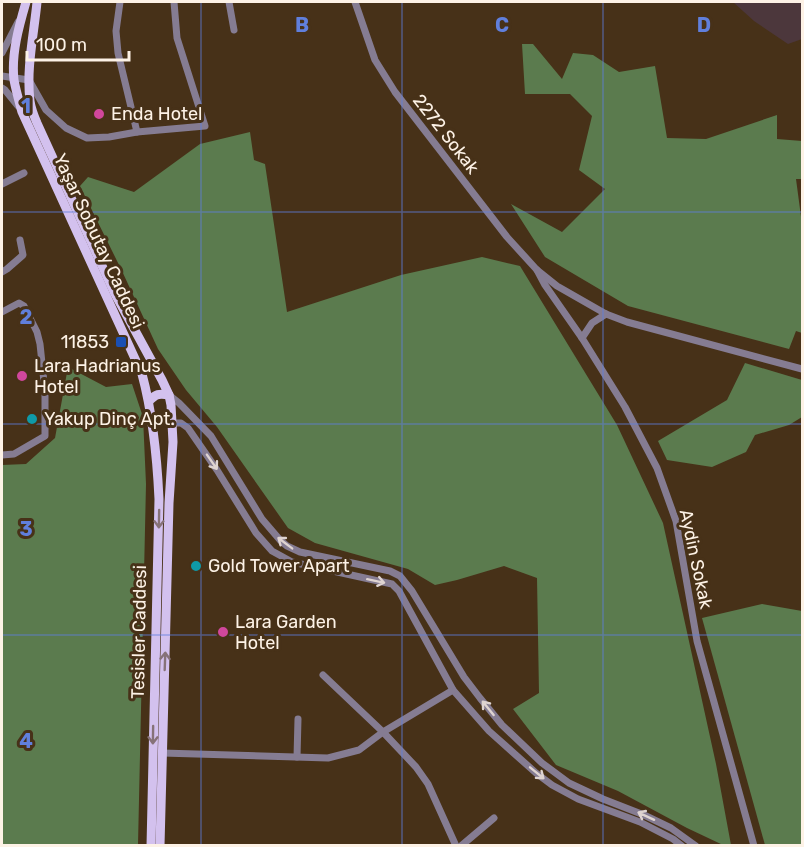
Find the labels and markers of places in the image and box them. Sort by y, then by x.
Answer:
place label: Enda Hotel [111,103,202,125]
marker: Enda Hotel [92,107,106,121]
place label: 11853 [61,331,109,353]
marker: 11853 [114,335,128,349]
place label: Lara Hadrianus Hotel [34,355,161,398]
marker: Lara Hadrianus Hotel [15,369,29,383]
place label: Yakup Dinç Apt. [44,408,175,430]
marker: Yakup Dinç Apt. [25,412,39,426]
place label: Gold Tower Apart [208,555,350,577]
marker: Gold Tower Apart [189,559,203,573]
place label: Lara Garden Hotel [235,611,337,654]
marker: Lara Garden Hotel [216,625,230,639]

